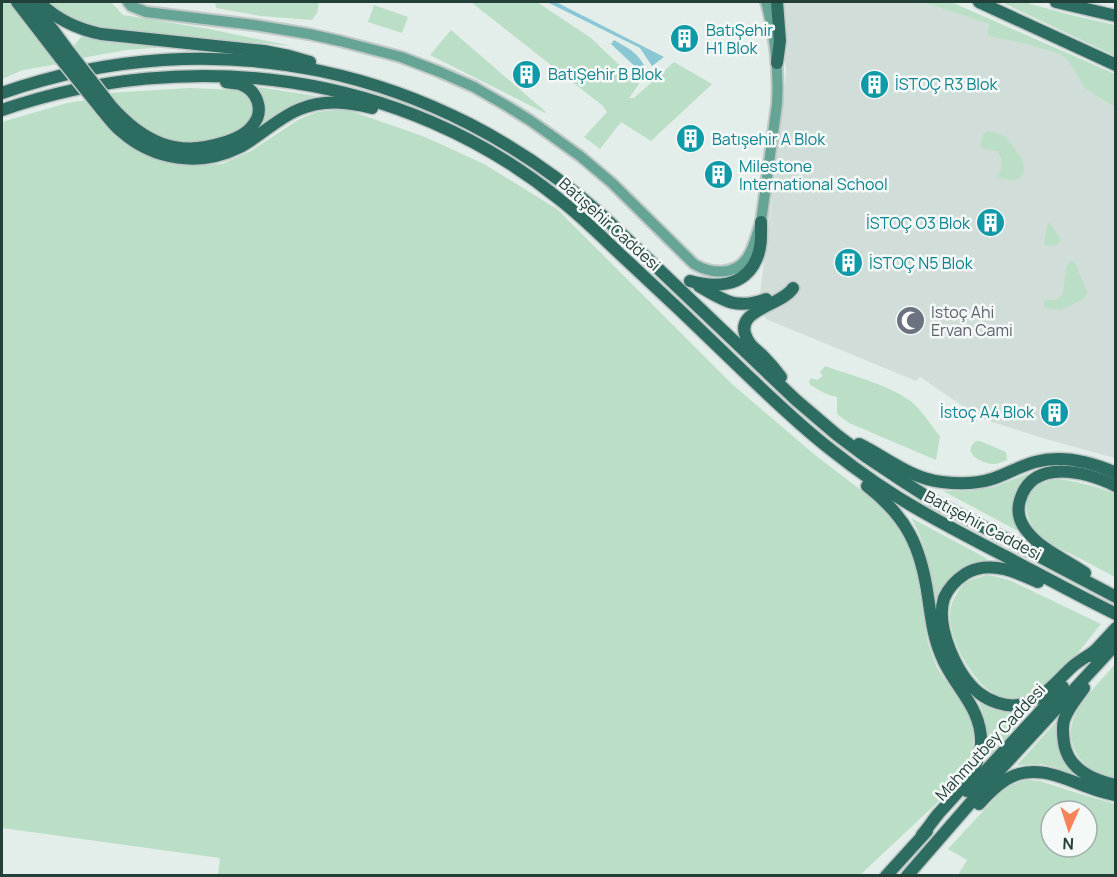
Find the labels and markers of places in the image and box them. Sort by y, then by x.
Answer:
place label: BatıŞehir H1 Blok [706,19,773,59]
building icon: BatıŞehir H1 Blok [669,23,701,55]
building icon: BatıŞehir B Blok [511,58,543,90]
place label: BatıŞehir B Blok [548,63,663,85]
building icon: İSTOÇ R3 Blok [858,68,890,100]
place label: İSTOÇ R3 Blok [895,73,999,95]
building icon: Batışehir A Blok [675,123,707,155]
place label: Batışehir A Blok [712,128,826,150]
place label: Milestone International School [739,155,888,195]
building icon: Milestone International School [702,159,734,191]
building icon: İSTOÇ O3 Blok [975,207,1007,239]
place label: İSTOÇ O3 Blok [866,212,971,234]
building icon: İSTOÇ N5 Blok [832,247,864,279]
place label: İSTOÇ N5 Blok [869,252,974,274]
place label: Istoç Ahi Ervan Cami [931,301,1013,341]
mosque icon: Istoç Ahi Ervan Cami [894,305,926,337]
building icon: İstoç A4 Blok [1039,396,1071,428]
place label: İstoç A4 Blok [940,401,1035,423]

